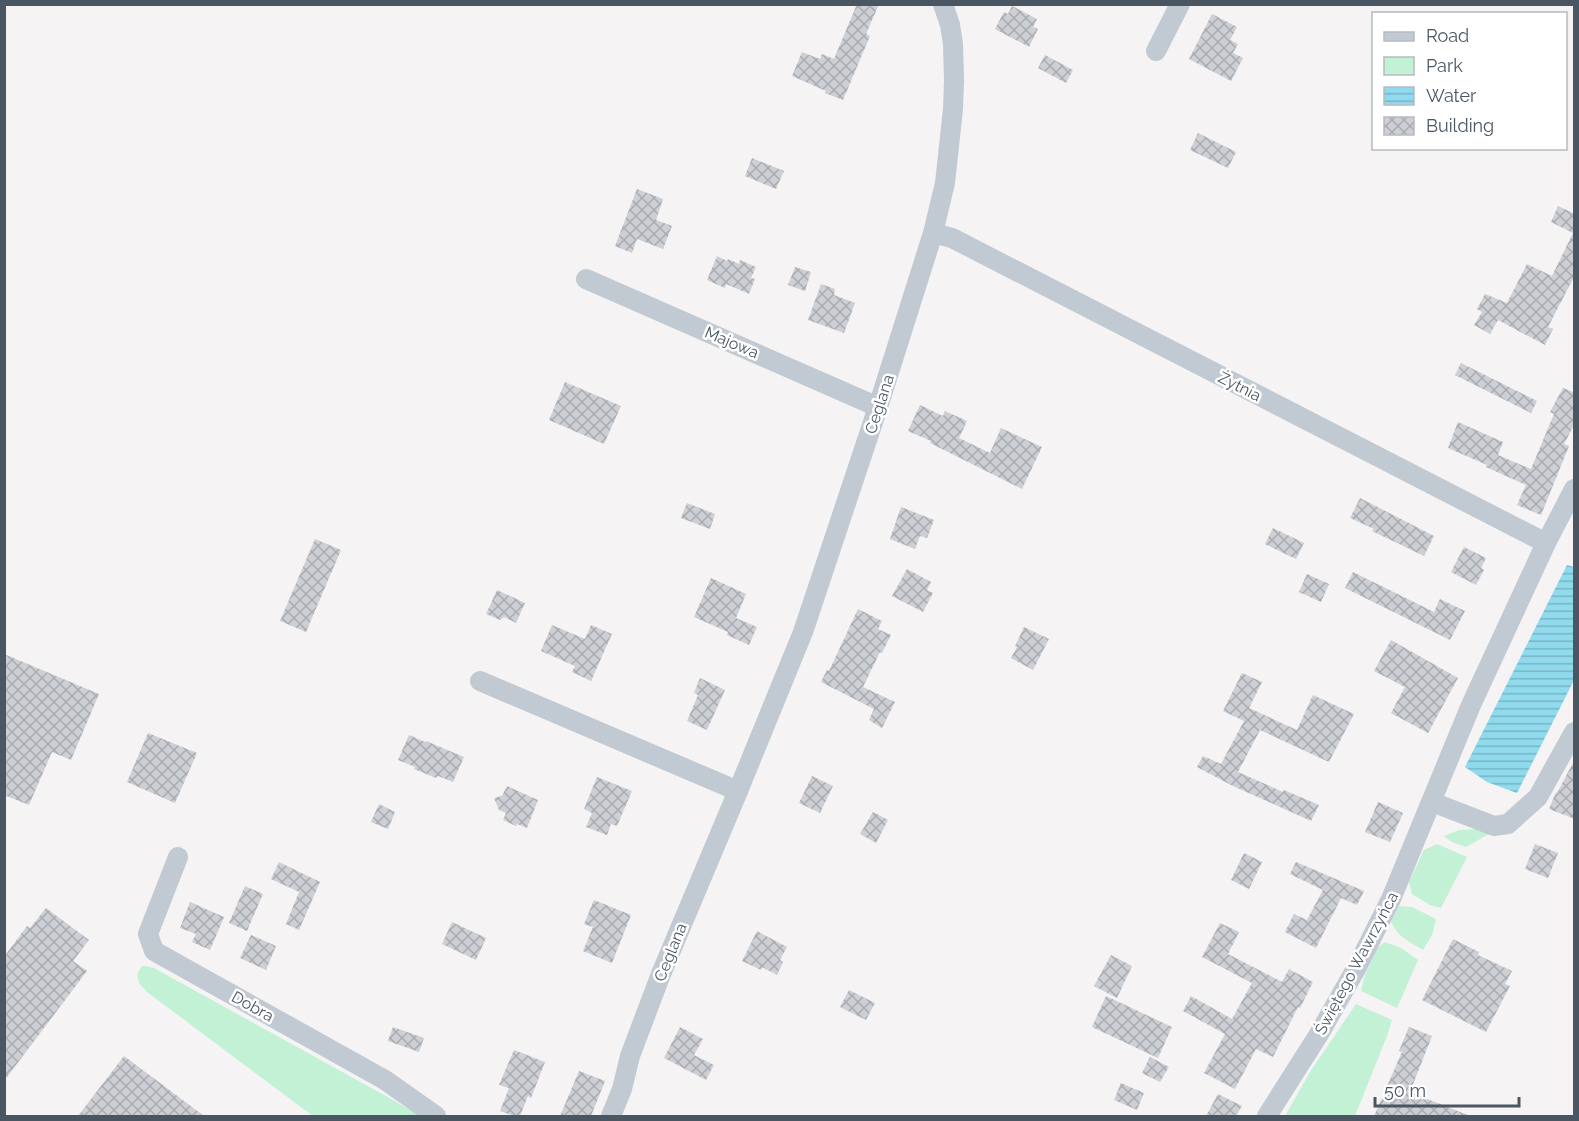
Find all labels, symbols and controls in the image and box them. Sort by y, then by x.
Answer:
legend [1372,12,1567,150]
text: Road [1426,25,1469,46]
text: Park [1426,55,1463,76]
text: Water [1426,85,1477,106]
text: Building [1426,115,1494,136]
street label: Majowa [702,323,762,362]
street label: Żytnia [1215,367,1265,405]
street label: Ceglana [861,372,898,436]
street label: Świętego Wawrzyńca [1310,888,1402,1038]
street label: Ceglana [650,920,691,984]
street label: Dobra [228,987,277,1026]
scale bar [1375,1070,1519,1108]
text: 50 m [1384,1080,1426,1101]

